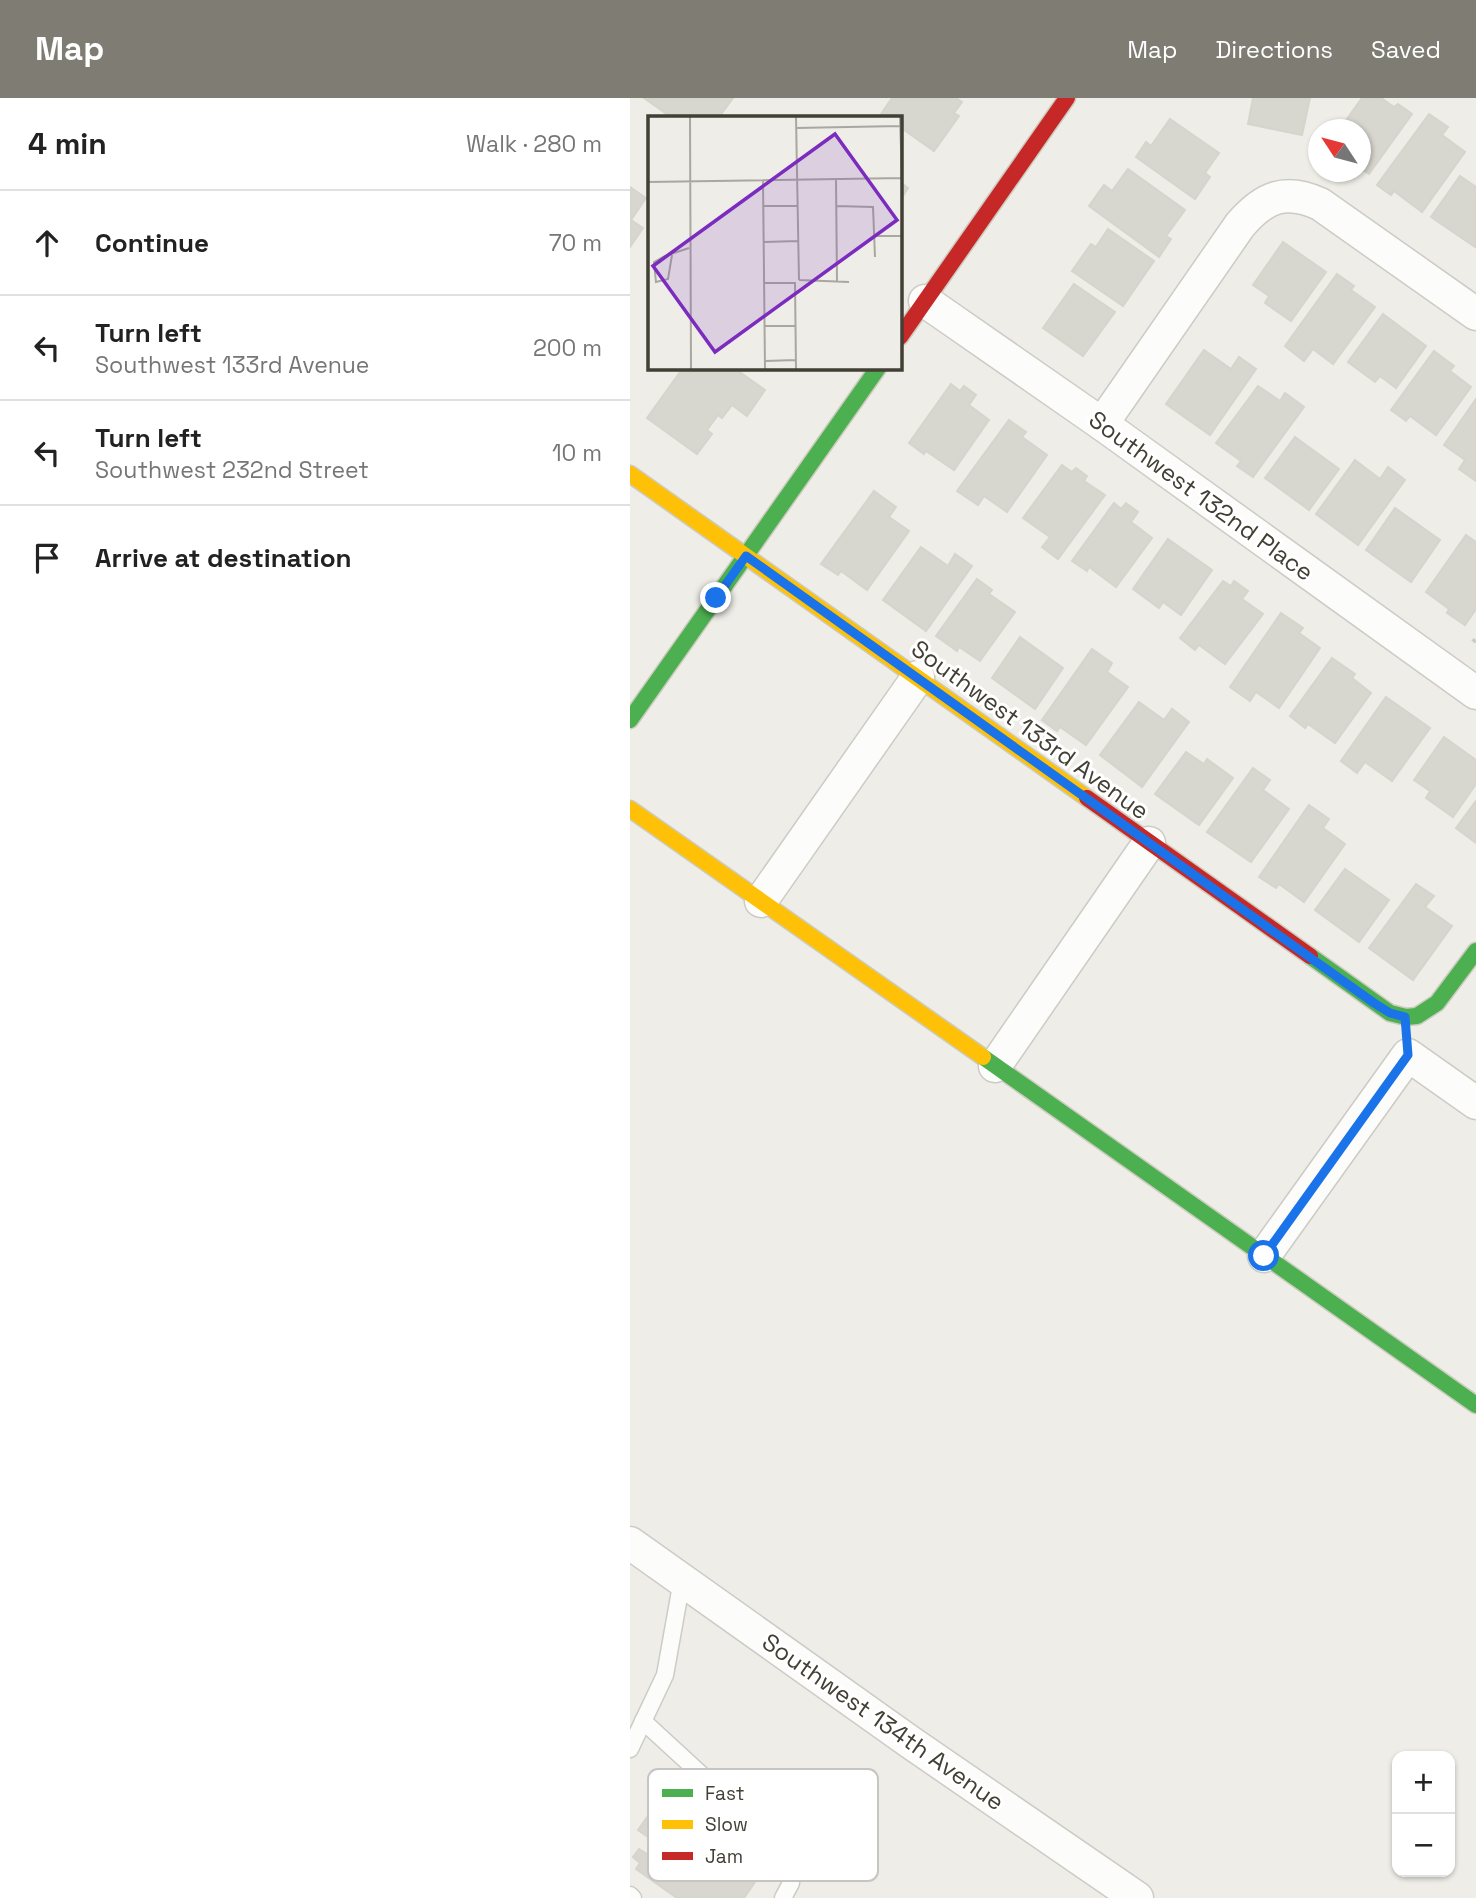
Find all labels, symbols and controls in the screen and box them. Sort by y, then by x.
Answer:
text: Map [35,28,104,70]
text: Map [1127,34,1177,65]
text: Directions [1215,34,1333,65]
text: Saved [1371,34,1441,65]
inset map [648,116,901,369]
north arrow [1308,119,1371,182]
text: 4 min [28,124,107,163]
text: Walk · 280 m [466,129,602,159]
icon: ahead [28,224,66,262]
text: Continue [95,226,209,260]
text: 70 m [549,228,602,258]
text: Turn left [95,316,202,350]
icon: left [28,329,66,367]
text: 200 m [533,333,602,363]
text: Southwest 133rd Avenue [95,350,369,380]
street label: Southwest 132nd Place [1083,404,1320,588]
text: Turn left [95,421,202,455]
icon: left [28,434,66,472]
text: 10 m [552,438,602,468]
text: Southwest 232nd Street [95,455,369,485]
icon: arrive [28,539,66,577]
text: Arrive at destination [95,541,352,575]
route end [700,582,731,613]
street label: Southwest 133rd Avenue [905,633,1155,826]
route start [1248,1240,1279,1271]
street label: Southwest 134th Avenue [756,1626,1010,1817]
map controls [1392,1751,1455,1877]
button: + [1392,1751,1455,1814]
legend [648,1769,878,1881]
text: Fast [705,1781,745,1806]
text: Slow [705,1812,748,1837]
button: − [1392,1814,1455,1877]
text: Jam [705,1844,743,1869]

